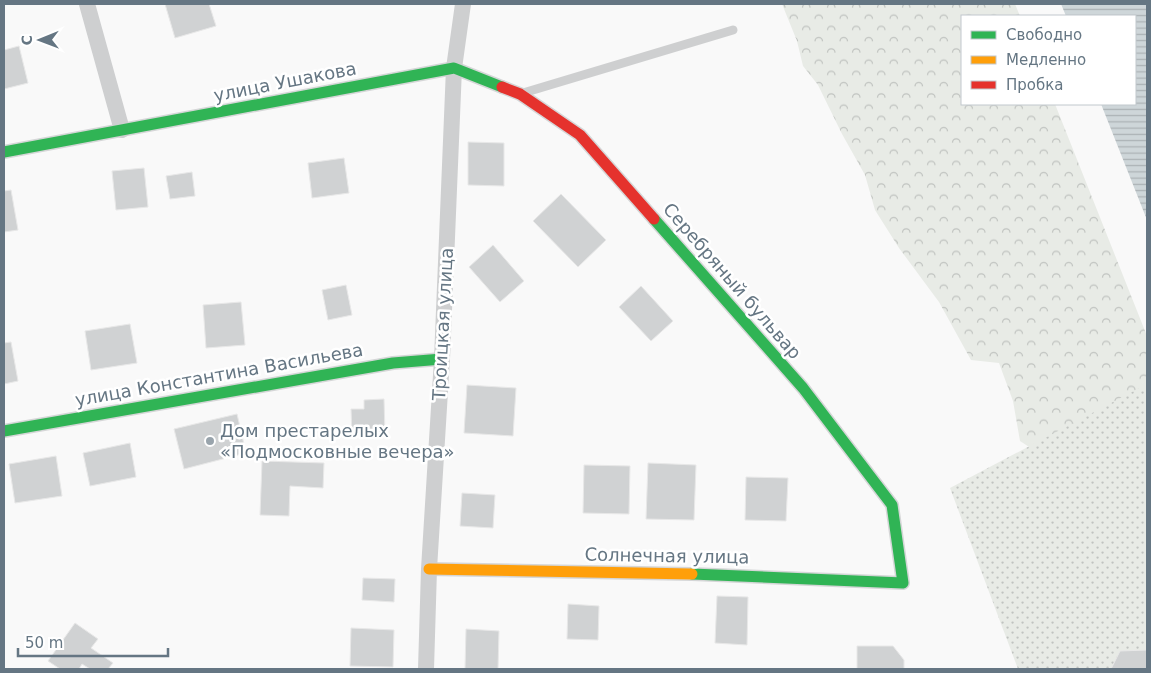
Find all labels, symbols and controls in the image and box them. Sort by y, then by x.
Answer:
north arrow [15,15,65,65]
legend [961,15,1136,105]
text: Свободно [1006,26,1082,44]
text: С [19,35,35,46]
text: Медленно [1006,51,1086,69]
street label: улица Ушакова [212,57,358,106]
text: Пробка [1006,76,1063,94]
street label: Серебряный бульвар [659,198,806,363]
street label: Троицкая улица [428,247,457,402]
street label: улица Константина Васильева [73,339,365,410]
place label: Дом престарелых «Подмосковные вечера» [220,420,455,462]
marker: Дом престарелых «Подмосковные вечера» [204,435,216,447]
street label: Солнечная улица [584,544,750,567]
scale bar [18,626,168,658]
text: 50 m [25,634,63,652]

